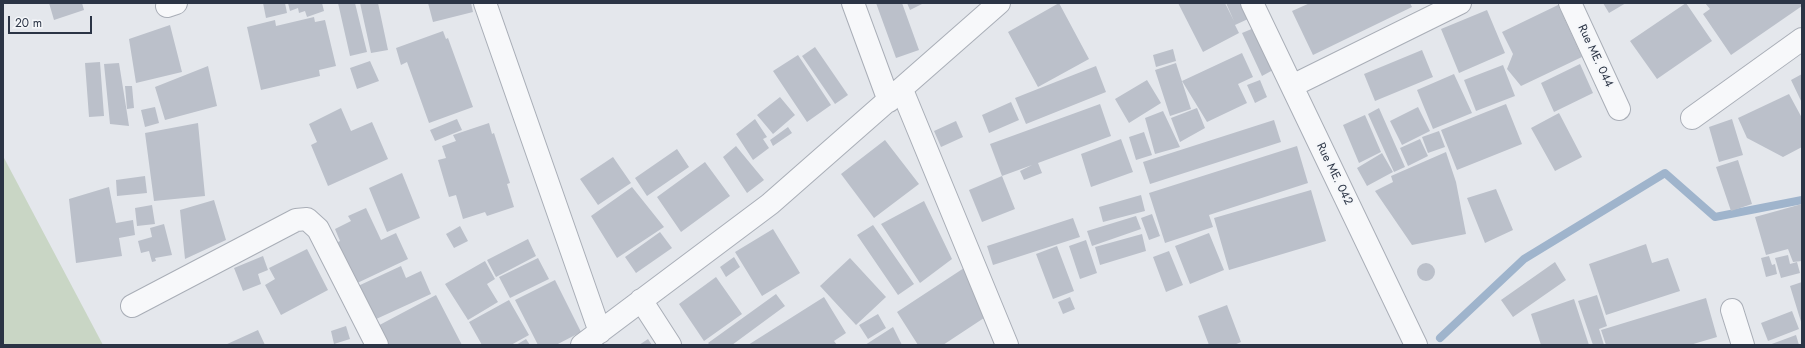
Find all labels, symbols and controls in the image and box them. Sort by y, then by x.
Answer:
scale bar [10,8,94,34]
text: 20 m [15,14,42,32]
street label: Rue ME. 044 [1574,22,1616,90]
street label: Rue ME. 042 [1313,141,1355,207]

